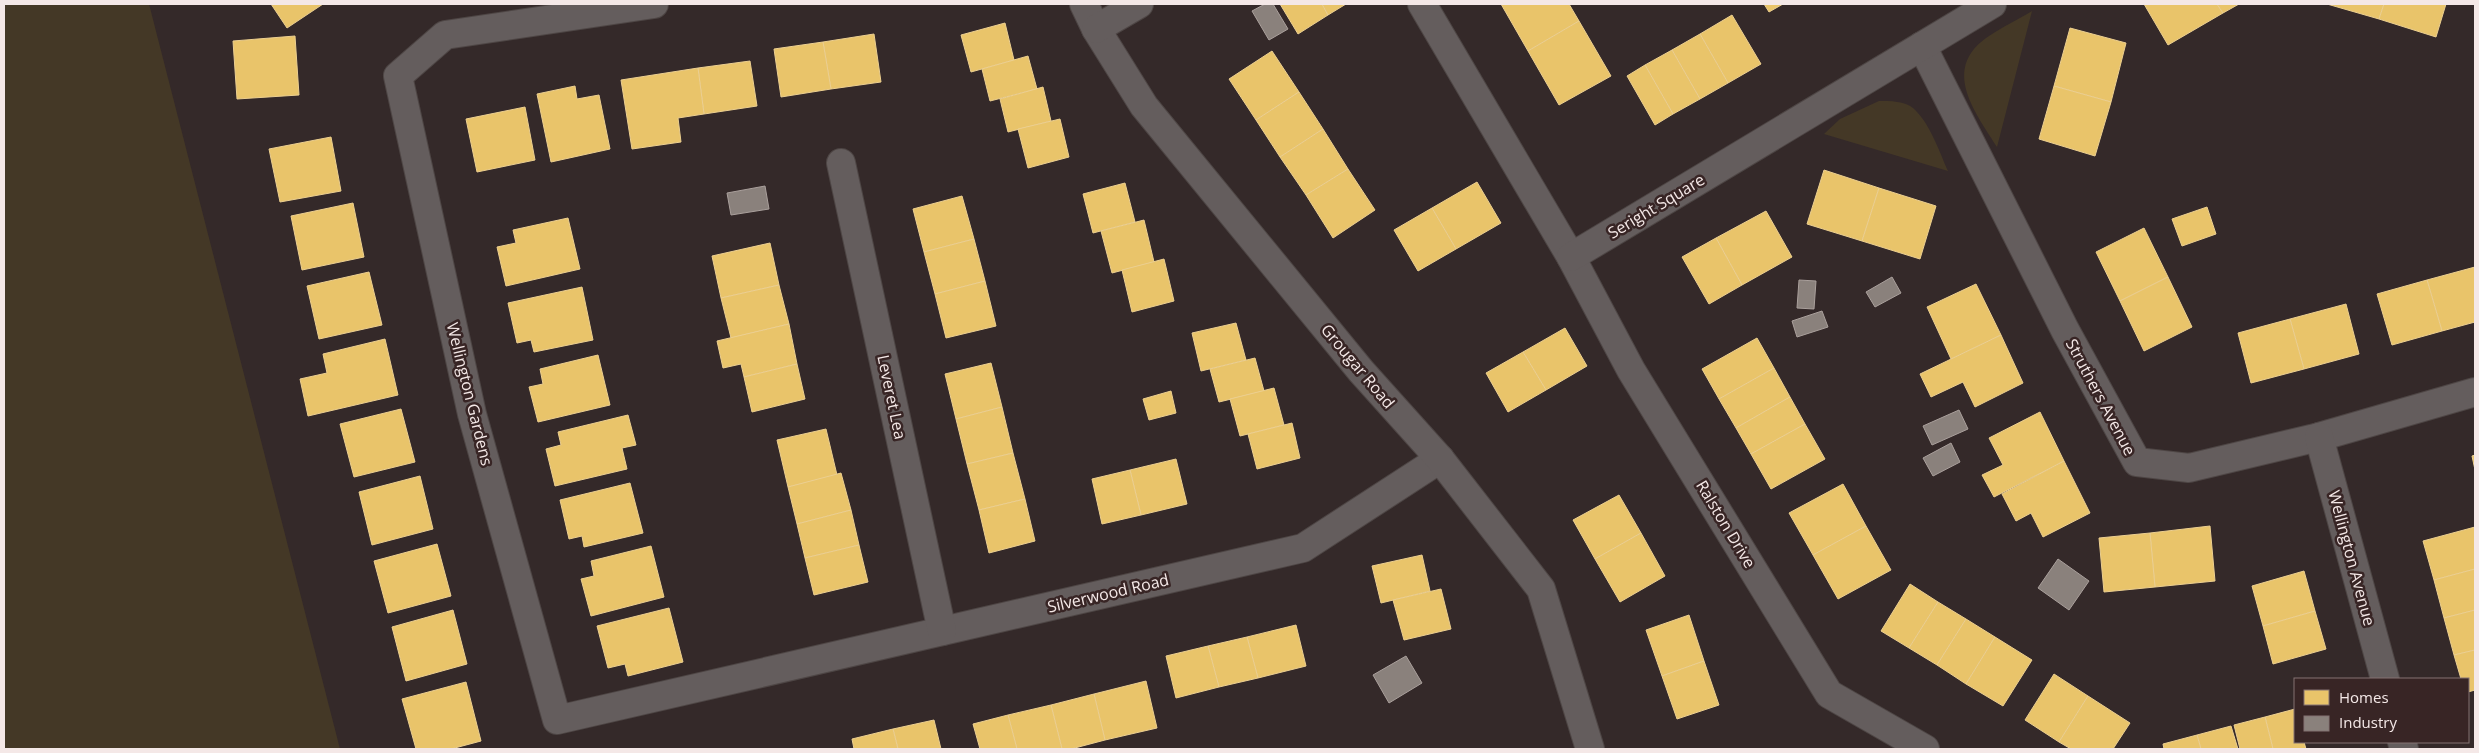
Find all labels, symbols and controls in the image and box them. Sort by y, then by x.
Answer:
street label: Seright Square [1603,168,1709,244]
street label: Grougar Road [1316,319,1400,413]
street label: Wellington Gardens [442,320,498,468]
street label: Struthers Avenue [2061,335,2141,459]
street label: Leveret Lea [872,353,912,441]
street label: Ralston Drive [1691,476,1761,572]
street label: Wellington Avenue [2323,488,2381,628]
street label: Silverwood Road [1045,568,1171,618]
legend [2294,678,2469,743]
text: Homes [2339,687,2389,707]
text: Industry [2339,712,2397,732]

